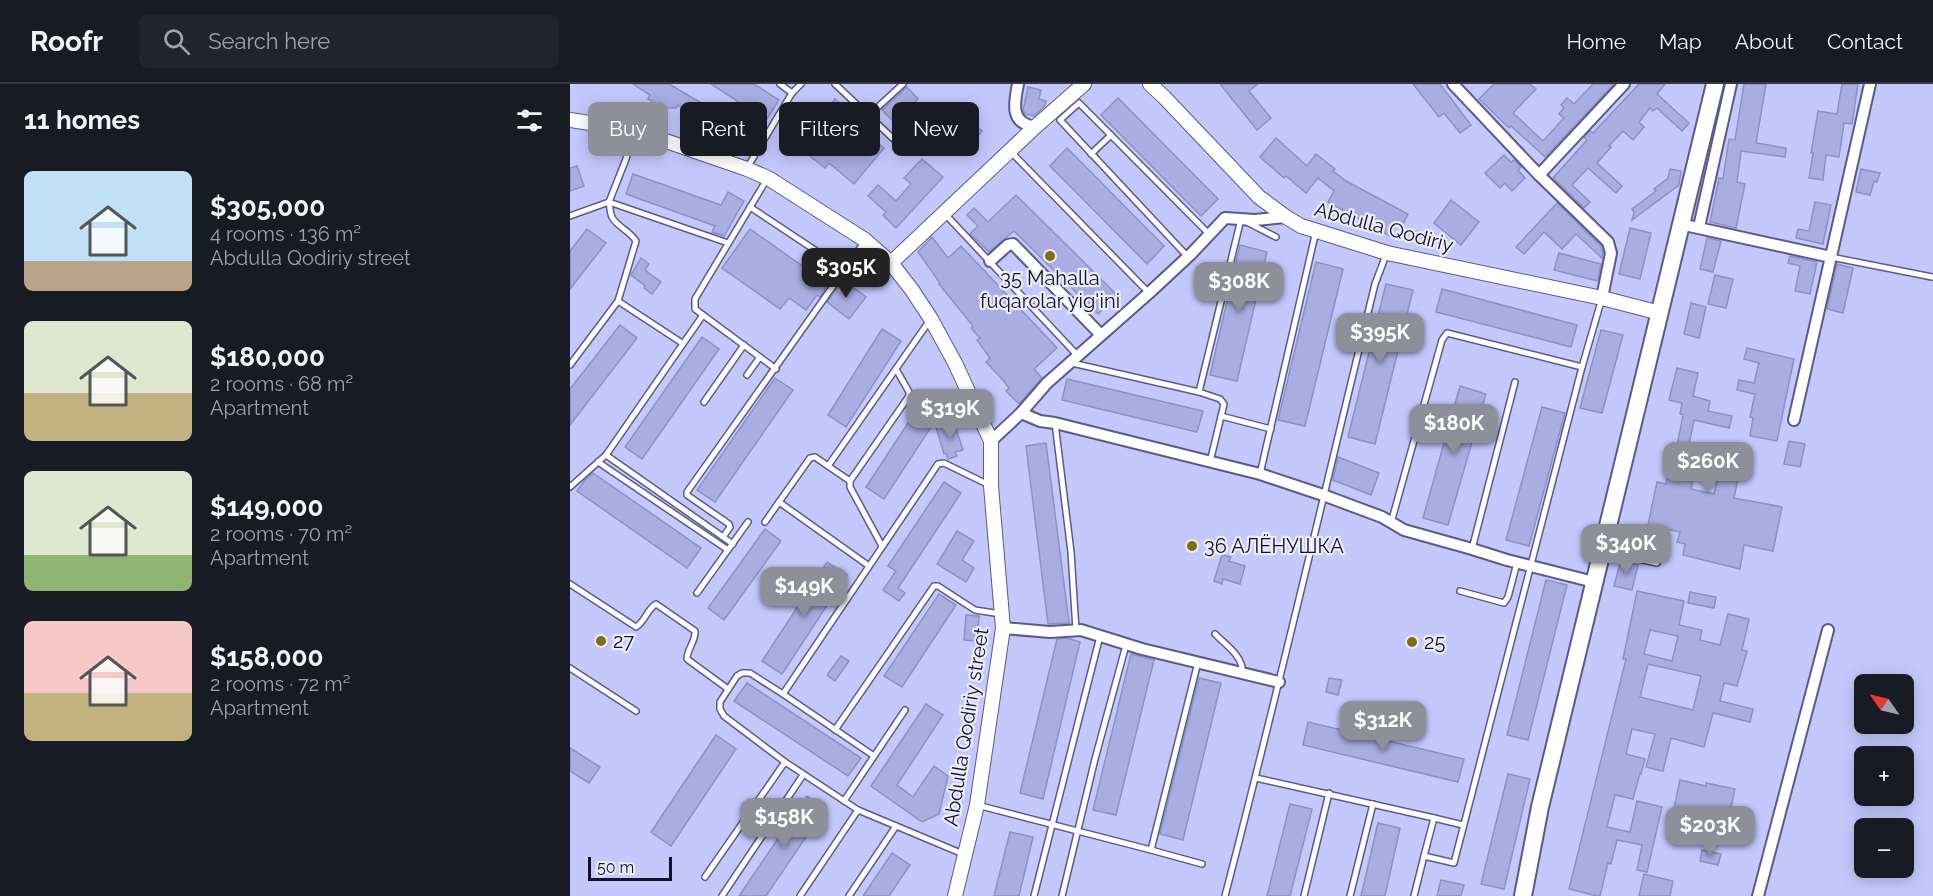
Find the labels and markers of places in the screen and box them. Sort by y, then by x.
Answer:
pin: $305K [804,248,888,299]
marker: 35 Mahalla fuqarolar yig'ini [1043,249,1057,263]
pin: $308K [1197,262,1281,313]
place label: 35 Mahalla fuqarolar yig'ini [980,266,1120,313]
pin: $395K [1338,313,1422,364]
pin: $319K [908,389,992,440]
pin: $180K [1412,404,1496,455]
pin: $260K [1666,442,1750,493]
pin: $340K [1584,524,1668,575]
place label: 36 АЛЁНУШКА [1204,534,1344,558]
marker: 36 АЛЁНУШКА [1185,539,1199,553]
pin: $149K [762,567,846,618]
place label: 27 [613,629,634,653]
place label: 25 [1424,630,1445,654]
marker: 27 [594,634,608,648]
marker: 25 [1405,635,1419,649]
pin: $312K [1341,701,1425,752]
pin: $158K [742,798,826,849]
pin: $203K [1668,806,1752,857]

